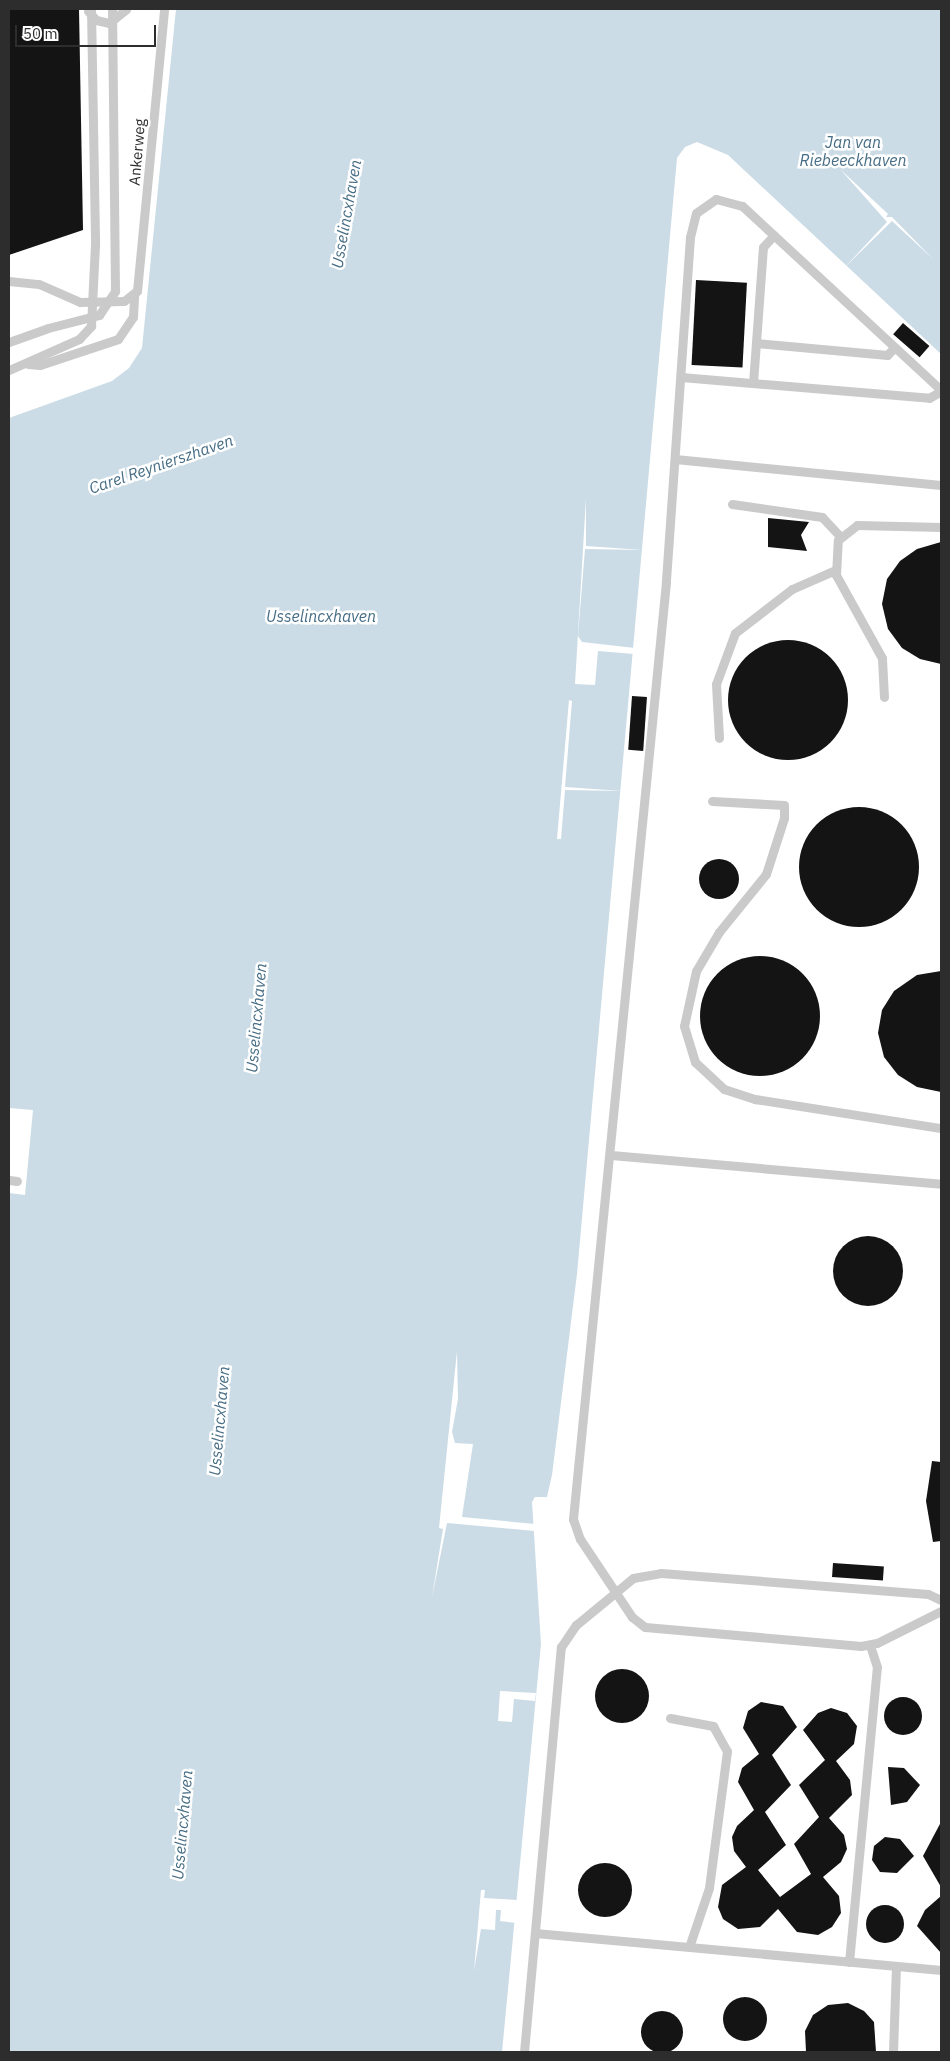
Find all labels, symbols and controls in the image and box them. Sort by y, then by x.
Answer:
scale bar [18,15,159,47]
text: 50 m [23,24,58,43]
street label: Ankerweg [125,118,149,186]
water label: Jan van Riebeeckhaven [799,132,907,170]
water label: Usselincxhaven [327,158,365,270]
water label: Carel Reynierszhaven [87,430,235,498]
water label: Usselincxhaven [266,606,376,626]
water label: Usselincxhaven [242,962,270,1074]
water label: Usselincxhaven [205,1365,233,1477]
water label: Usselincxhaven [168,1769,196,1881]

